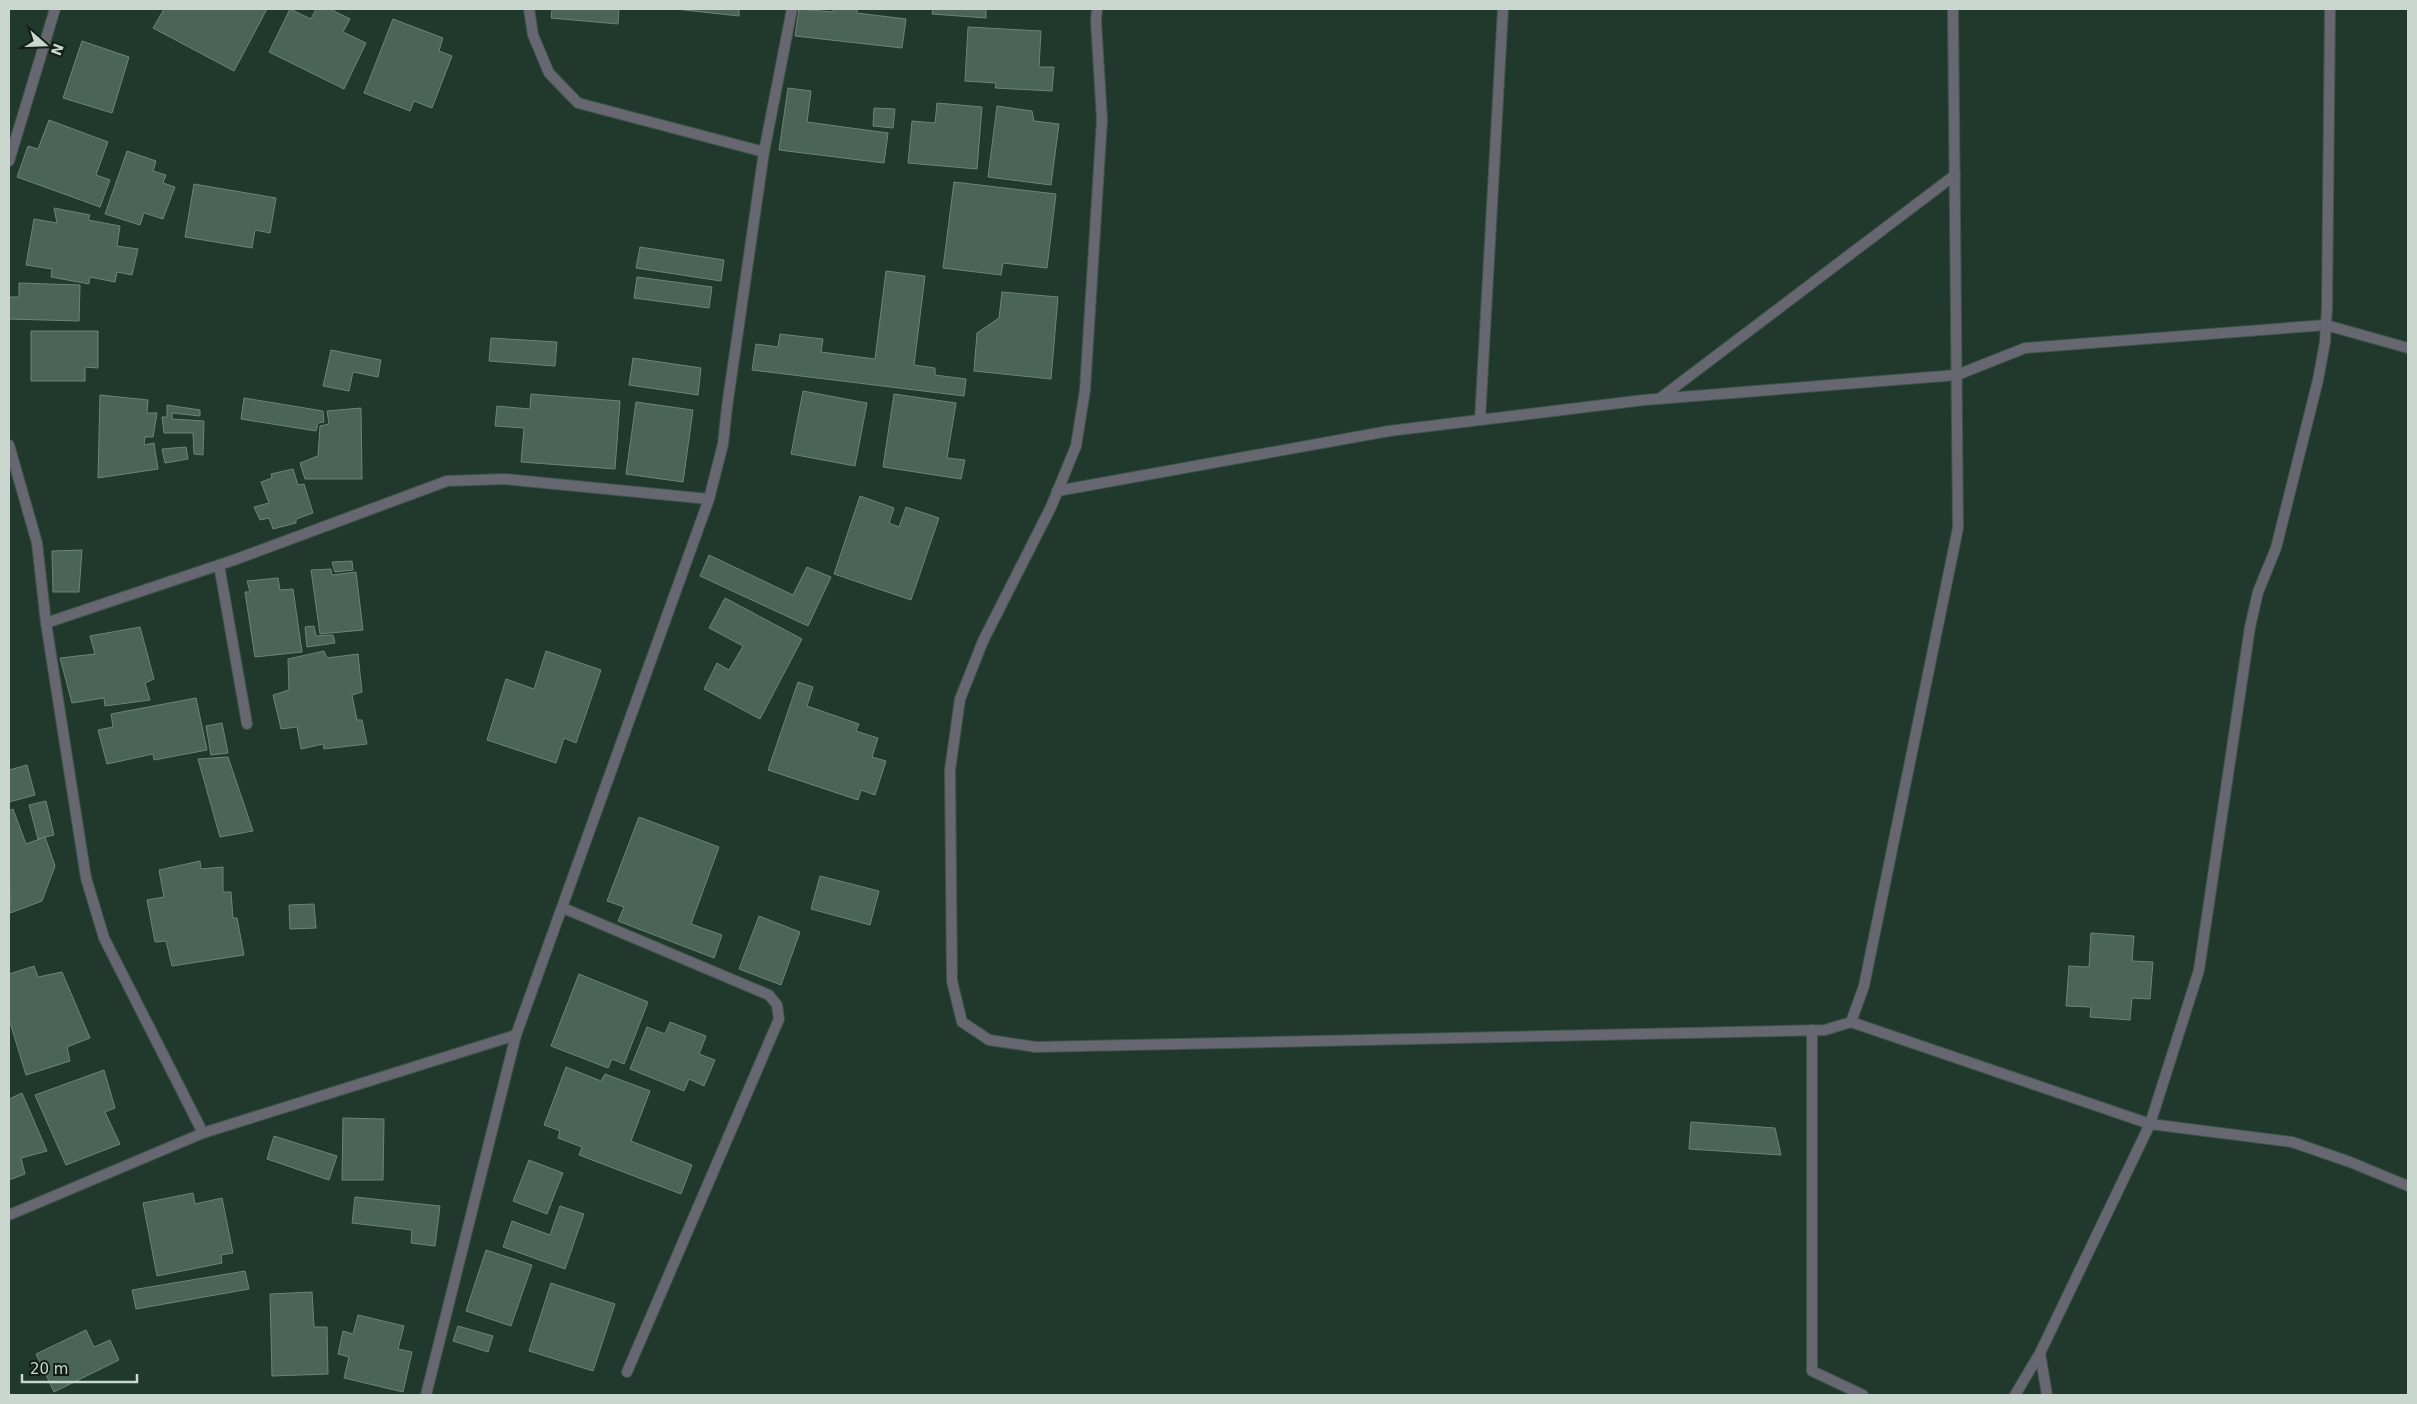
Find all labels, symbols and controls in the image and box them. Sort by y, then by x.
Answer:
north arrow [20,20,70,70]
text: N [48,41,67,58]
scale bar [22,1352,138,1384]
text: 20 m [30,1360,68,1378]

